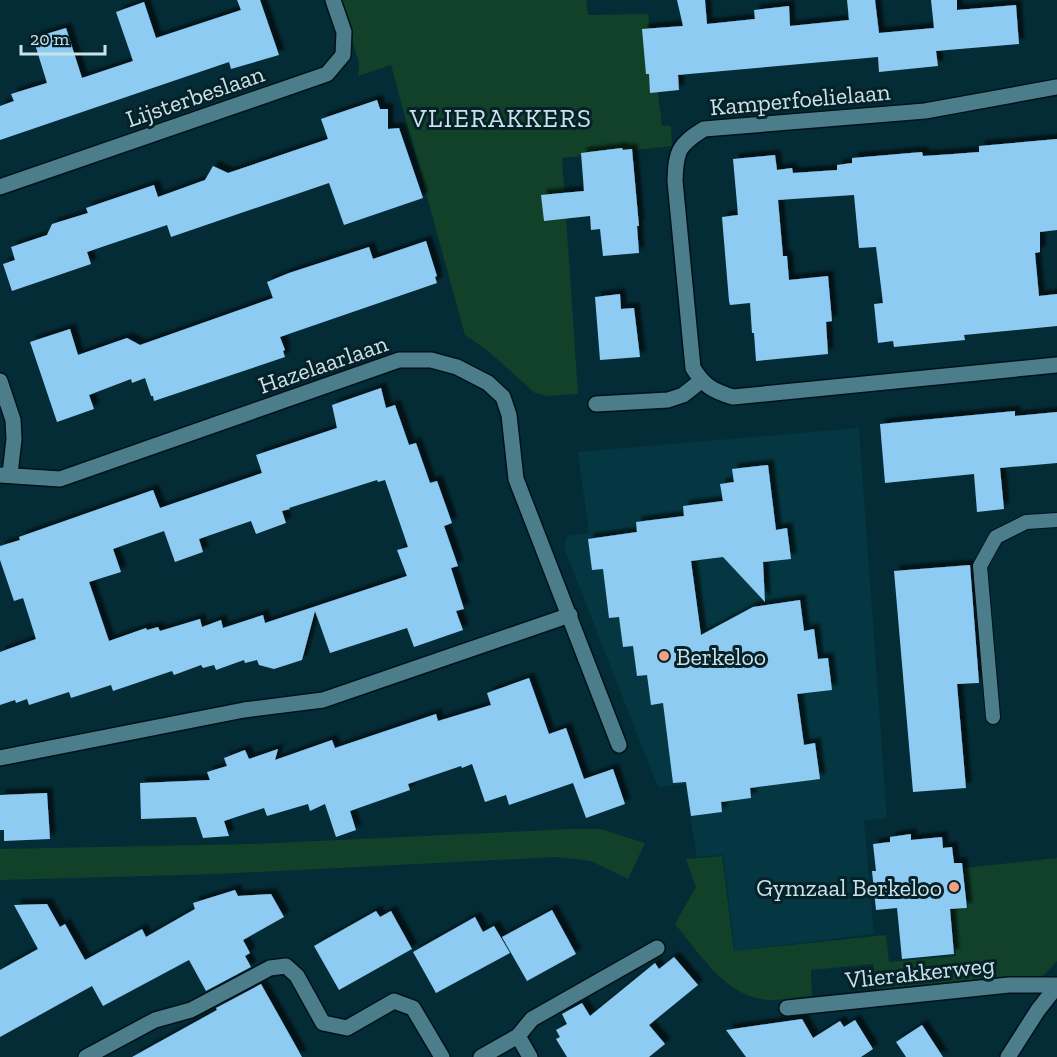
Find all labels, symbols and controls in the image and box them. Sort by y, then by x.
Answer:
scale bar [21,18,105,56]
text: 20 m [30,28,70,50]
street label: Lijsterbeslaan [122,59,268,133]
street label: Kamperfoelielaan [709,77,892,121]
district label: VLIERAKKERS [409,102,592,134]
street label: Hazelaarlaan [255,328,392,400]
place label: Berkeloo [676,642,766,671]
marker: Berkeloo [657,649,671,663]
place label: Gymzaal Berkeloo [756,873,942,902]
marker: Gymzaal Berkeloo [947,880,961,894]
street label: Vlierakkerweg [843,950,996,994]

